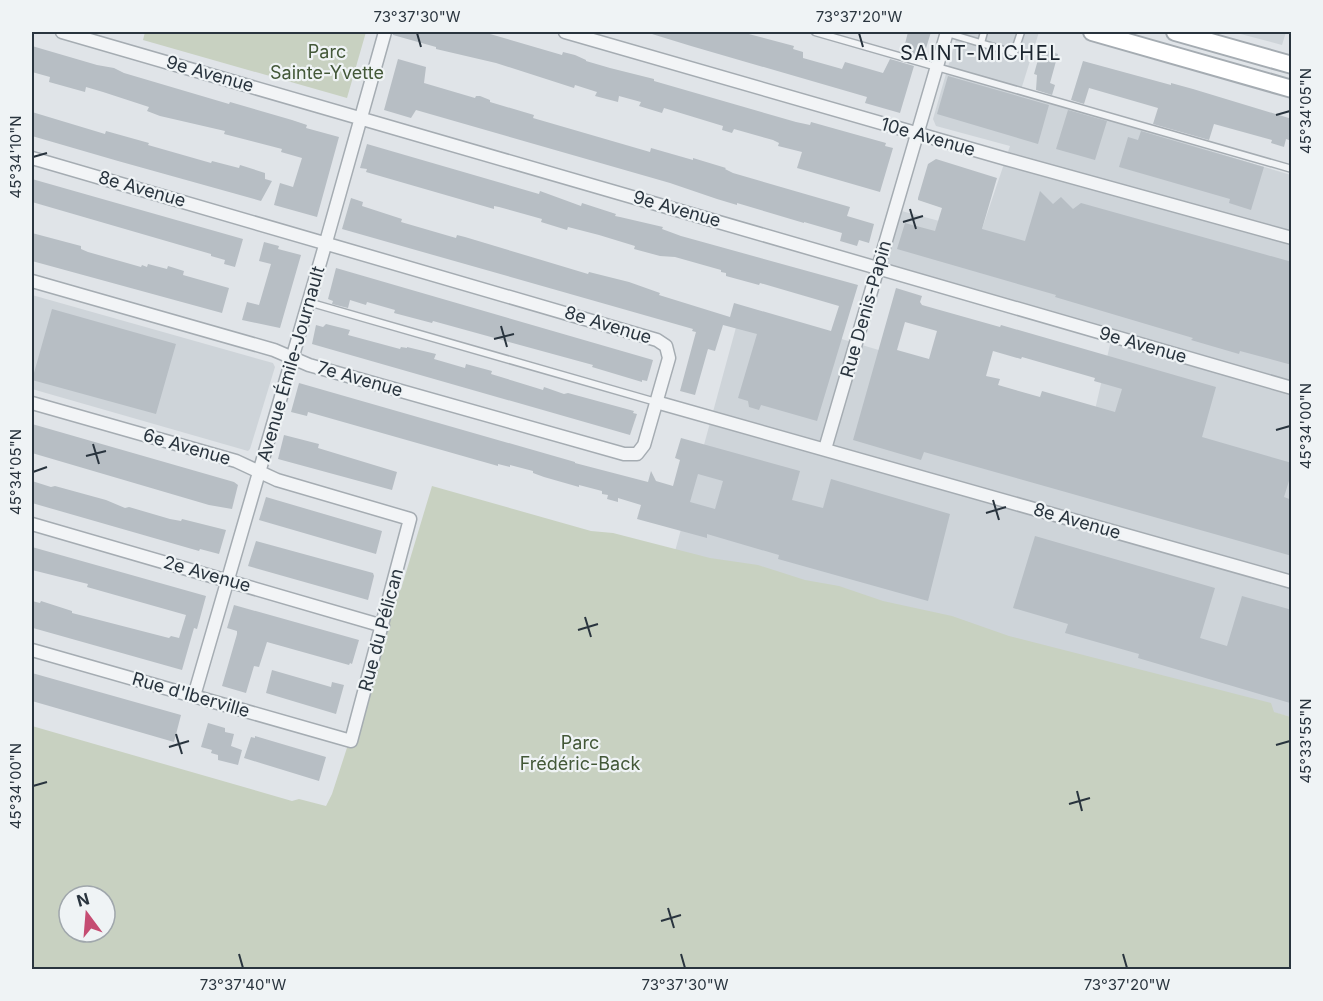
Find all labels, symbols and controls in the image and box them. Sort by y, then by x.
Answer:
text: 73°37'30"W [374,7,461,26]
text: 73°37'20"W [816,7,903,26]
park label: Parc Sainte-Yvette [270,41,384,83]
district label: SAINT-MICHEL [900,41,1062,65]
street label: 9e Avenue [164,51,256,96]
text: 45°34'05"N [1296,68,1315,154]
street label: 10e Avenue [878,113,978,160]
text: 45°34'10"N [6,116,25,198]
street label: 8e Avenue [96,166,188,211]
street label: 9e Avenue [631,186,723,231]
street label: Rue Denis-Papin [836,238,895,380]
street label: Avenue Émile-Journault [252,263,329,464]
street label: 8e Avenue [562,301,654,348]
street label: 9e Avenue [1097,322,1189,367]
street label: 7e Avenue [315,356,405,401]
text: 45°34'00"N [1296,383,1315,469]
street label: 6e Avenue [141,424,233,469]
text: 45°34'05"N [6,429,25,515]
street label: 8e Avenue [1031,498,1123,543]
street label: 2e Avenue [161,551,253,596]
street label: Rue du Pélican [354,566,407,694]
street label: Rue d'Iberville [130,668,252,721]
text: 45°33'55"N [1296,698,1315,784]
park label: Parc Frédéric-Back [520,732,640,774]
text: 45°34'00"N [6,743,25,829]
north arrow [57,884,117,944]
text: N [74,888,91,911]
text: 73°37'40"W [200,975,286,994]
text: 73°37'30"W [642,975,729,994]
text: 73°37'20"W [1084,975,1171,994]

